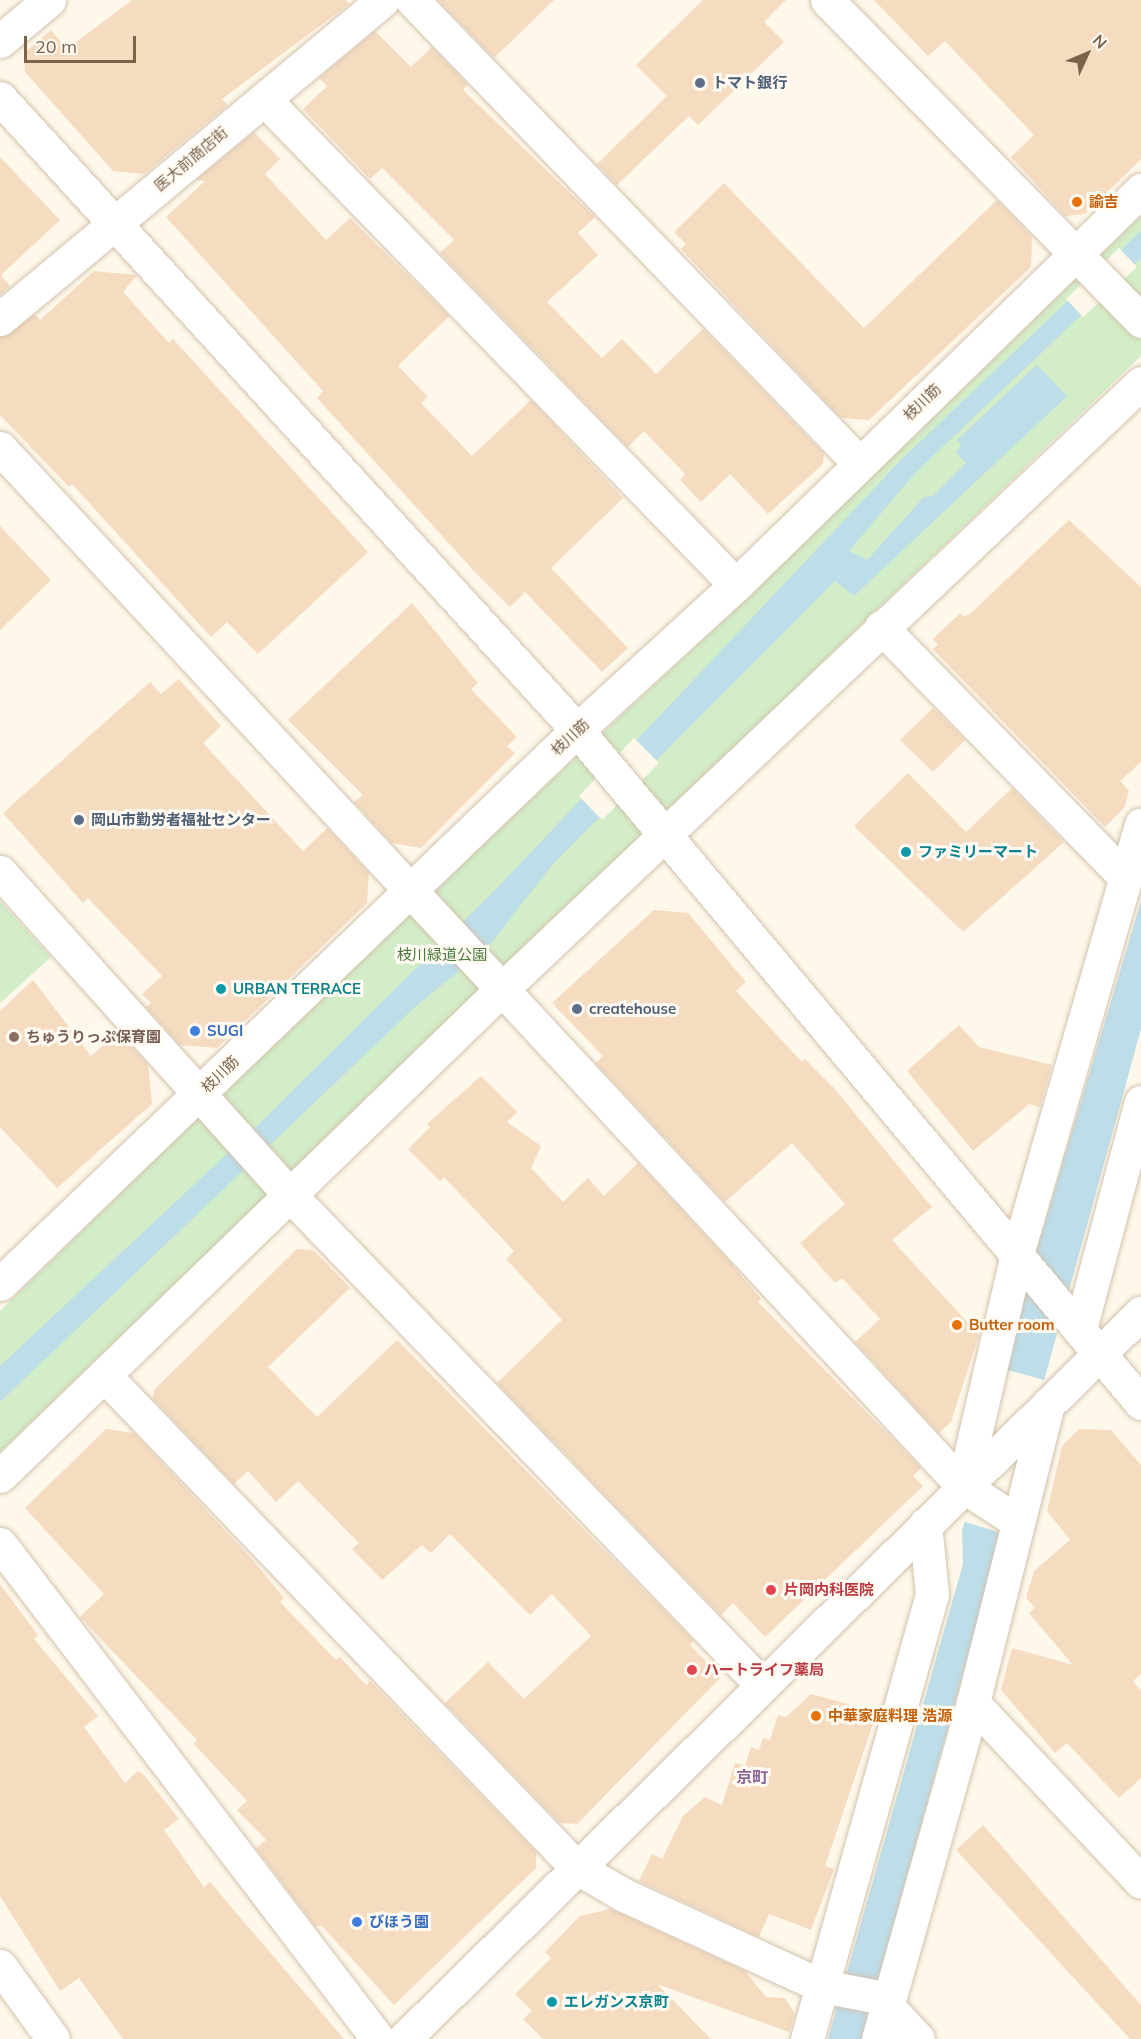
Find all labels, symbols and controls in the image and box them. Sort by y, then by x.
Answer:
scale bar [27,24,140,62]
north arrow [1057,24,1117,84]
text: N [1089,30,1111,53]
text: 20 m [35,35,77,58]
place label: トマト銀行 [712,74,787,92]
marker: トマト銀行 [693,76,707,90]
street label: 医大前商店街 [151,123,231,195]
place label: 諭吉 [1089,193,1119,211]
marker: 諭吉 [1070,195,1084,209]
street label: 枝川筋 [900,380,944,424]
street label: 枝川筋 [547,715,593,759]
place label: 岡山市勤労者福祉センター [91,811,271,829]
marker: 岡山市勤労者福祉センター [72,813,86,827]
place label: ファミリーマート [918,843,1038,861]
marker: ファミリーマート [899,845,913,859]
park label: 枝川緑道公園 [397,946,487,964]
place label: URBAN TERRACE [233,980,361,998]
marker: URBAN TERRACE [214,982,228,996]
place label: createhouse [589,1000,676,1018]
marker: createhouse [570,1002,584,1016]
place label: SUGI [207,1022,243,1040]
marker: SUGI [188,1024,202,1038]
place label: ちゅうりっぷ保育園 [26,1028,161,1046]
marker: ちゅうりっぷ保育園 [7,1030,21,1044]
street label: 枝川筋 [198,1052,242,1096]
place label: Butter room [969,1316,1054,1334]
marker: Butter room [950,1318,964,1332]
marker: 片岡内科医院 [762,1581,780,1599]
place label: 片岡内科医院 [784,1581,874,1599]
place label: ハートライフ薬局 [704,1661,824,1679]
marker: ハートライフ薬局 [685,1663,699,1677]
place label: 中華家庭料理 浩源 [828,1707,952,1725]
marker: 中華家庭料理 浩源 [809,1709,823,1723]
district label: 京町 [736,1767,768,1787]
place label: びほう園 [369,1913,429,1931]
marker: びほう園 [350,1915,364,1929]
place label: エレガンス京町 [564,1993,669,2011]
marker: エレガンス京町 [545,1995,559,2009]

